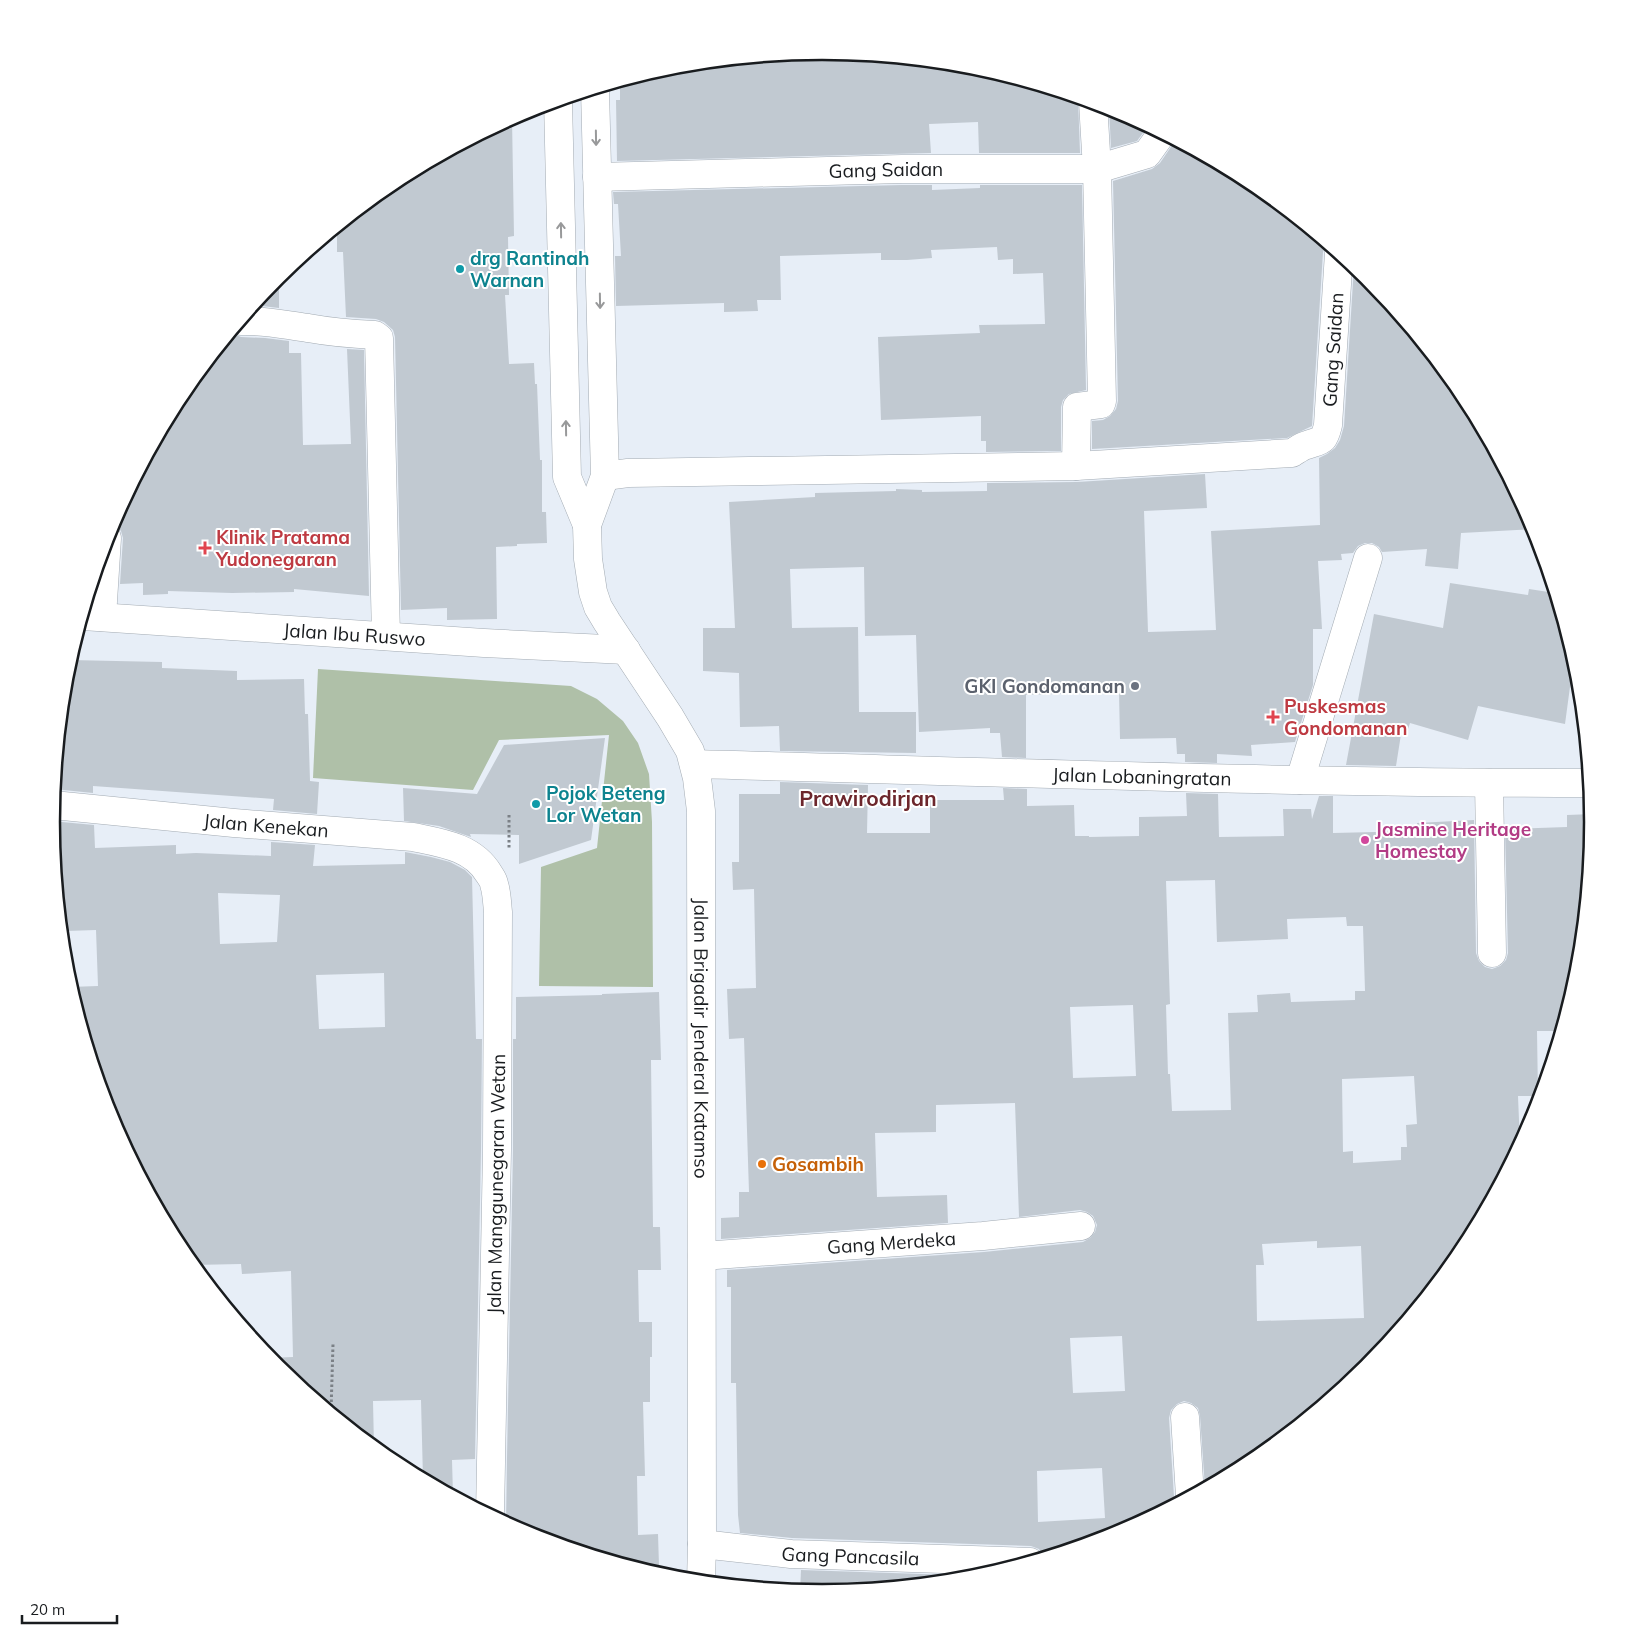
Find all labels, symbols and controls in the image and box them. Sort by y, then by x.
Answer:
one-way arrow [591,130,601,146]
street label: Gang Saidan [828,157,943,183]
one-way arrow [556,223,566,239]
place label: drg Rantinah Warnan [470,246,589,292]
marker: drg Rantinah Warnan [454,263,466,275]
one-way arrow [595,292,605,309]
street label: Gang Saidan [1317,292,1348,408]
one-way arrow [561,420,571,436]
place label: Klinik Pratama Yudonegaran [215,525,350,571]
marker: Klinik Pratama Yudonegaran [198,541,212,555]
street label: Jalan Ibu Ruswo [282,618,426,651]
place label: GKI Gondomanan [964,674,1125,698]
marker: GKI Gondomanan [1129,680,1141,692]
place label: Puskesmas Gondomanan [1284,694,1407,740]
marker: Puskesmas Gondomanan [1266,710,1280,724]
street label: Jalan Lobaningratan [1052,762,1232,791]
place label: Pojok Beteng Lor Wetan [546,781,666,827]
district label: Prawirodirjan [799,785,937,811]
marker: Pojok Beteng Lor Wetan [530,798,542,810]
street label: Jalan Kenekan [202,808,330,842]
place label: Jasmine Heritage Homestay [1375,817,1531,863]
marker: Jasmine Heritage Homestay [1359,834,1371,846]
street label: Jalan Brigadir Jenderal Katamso [689,898,714,1179]
street label: Jalan Manggunegaran Wetan [482,1054,510,1314]
place label: Gosambih [772,1152,864,1176]
marker: Gosambih [756,1158,768,1170]
street label: Gang Merdeka [826,1226,957,1259]
street label: Gang Pancasila [780,1541,920,1570]
scale bar [22,1592,118,1624]
text: 20 m [30,1600,65,1619]

